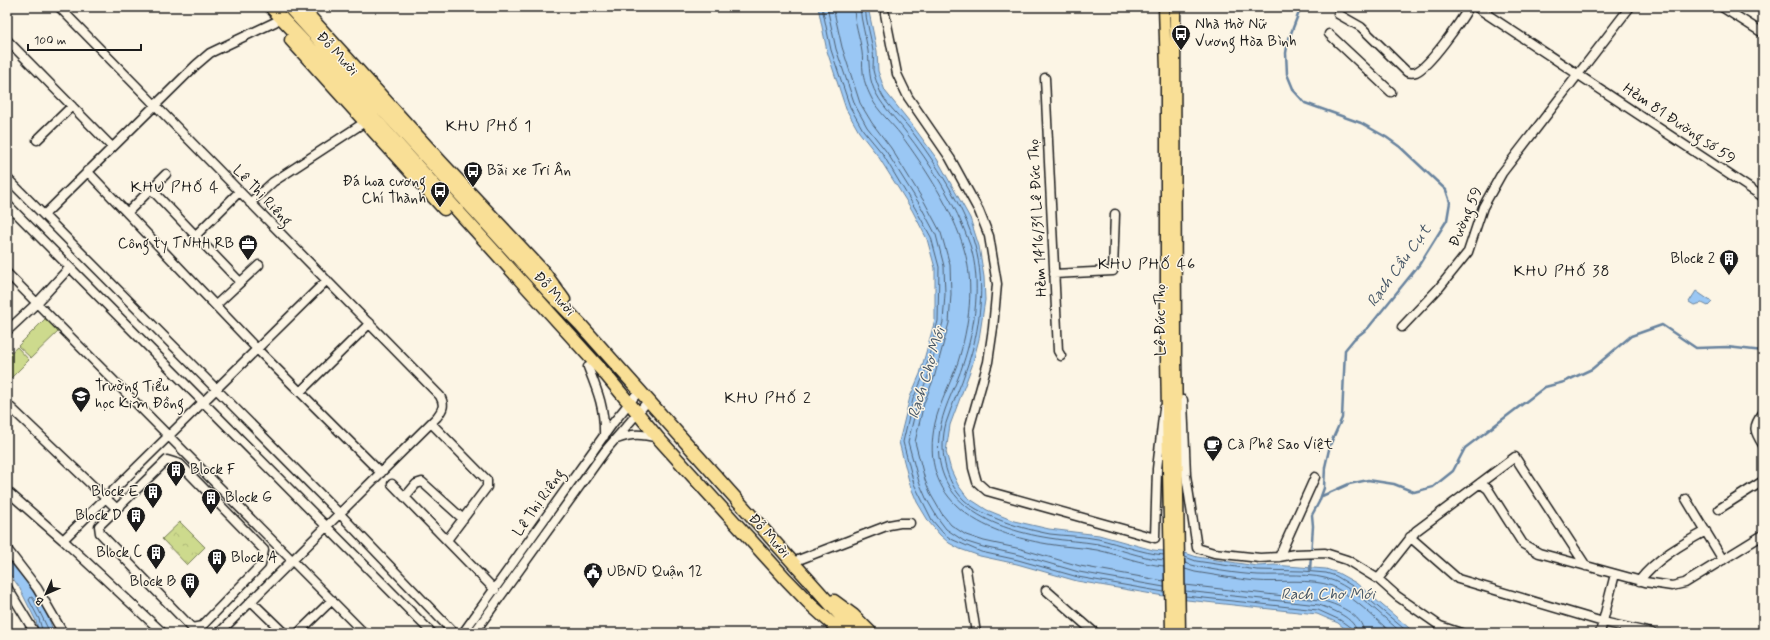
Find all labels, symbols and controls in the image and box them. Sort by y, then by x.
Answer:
place label: Nhà thờ Nữ Vương Hòa Bình [1195,15,1297,53]
bus stop icon: Nhà thờ Nữ Vương Hòa Bình [1170,23,1192,51]
scale bar [28,26,141,52]
street label: Đỗ Mười [311,28,363,80]
text: 100 m [34,33,66,49]
street label: Hẻm 81 Đường số 59 [1618,79,1739,170]
district label: KHU PHỐ 1 [445,116,533,137]
street label: Hẻm 1416/31 Lê Đức Thọ [1024,138,1052,298]
bus stop icon: Bãi xe Tri Ân [462,160,484,188]
street label: Lê Thị Riêng [227,161,296,232]
place label: Bãi xe Tri Ân [487,161,571,181]
place label: Đá hoa cương Chí Thành [342,172,426,209]
district label: KHU PHỐ 4 [130,177,220,198]
bus stop icon: Đá hoa cương Chí Thành [429,180,451,208]
street label: Đường 59 [1444,184,1489,250]
water label: Rạch Cầu Cụt [1362,219,1437,311]
office icon: Công ty TNHH RB [237,233,259,261]
place label: Công ty TNHH RB [118,234,234,255]
building icon: Block 2 [1718,248,1740,276]
place label: Block 2 [1671,249,1715,269]
district label: KHU PHỐ 46 [1098,254,1196,275]
district label: KHU PHỐ 38 [1513,261,1611,282]
street label: Đỗ Mười [529,267,579,321]
street label: Lê Đức Thọ [1151,284,1171,356]
water label: Rạch Chợ Mới [903,323,951,421]
place label: Trường Tiểu học Kim Đồng [95,377,184,415]
school or university icon: Trường Tiểu học Kim Đồng [70,385,92,413]
district label: KHU PHỐ 2 [724,388,812,409]
cafe icon: Cà Phê Sao Việt [1202,434,1224,462]
place label: Cà Phê Sao Việt [1227,435,1333,455]
building icon: Block F [165,459,187,487]
place label: Block F [190,460,236,480]
street label: Lê Thị Riêng [508,465,570,541]
building icon: Block E [142,481,164,509]
place label: Block E [91,482,139,502]
building icon: Block G [200,487,222,515]
place label: Block G [225,488,272,508]
building icon: Block D [125,505,147,533]
place label: Block D [75,506,122,526]
street label: Đỗ Mười [744,509,794,563]
building icon: Block C [145,542,167,570]
place label: Block C [96,543,142,563]
building icon: Block A [206,547,228,575]
place label: Block A [231,548,278,568]
public building icon: UBND Quận 12 [582,561,604,589]
place label: UBND Quận 12 [607,562,703,582]
building icon: Block B [179,571,201,599]
place label: Block B [130,572,176,592]
north arrow [26,574,66,614]
water label: Rạch Chợ Mới [1281,584,1377,605]
text: B [32,593,47,608]

